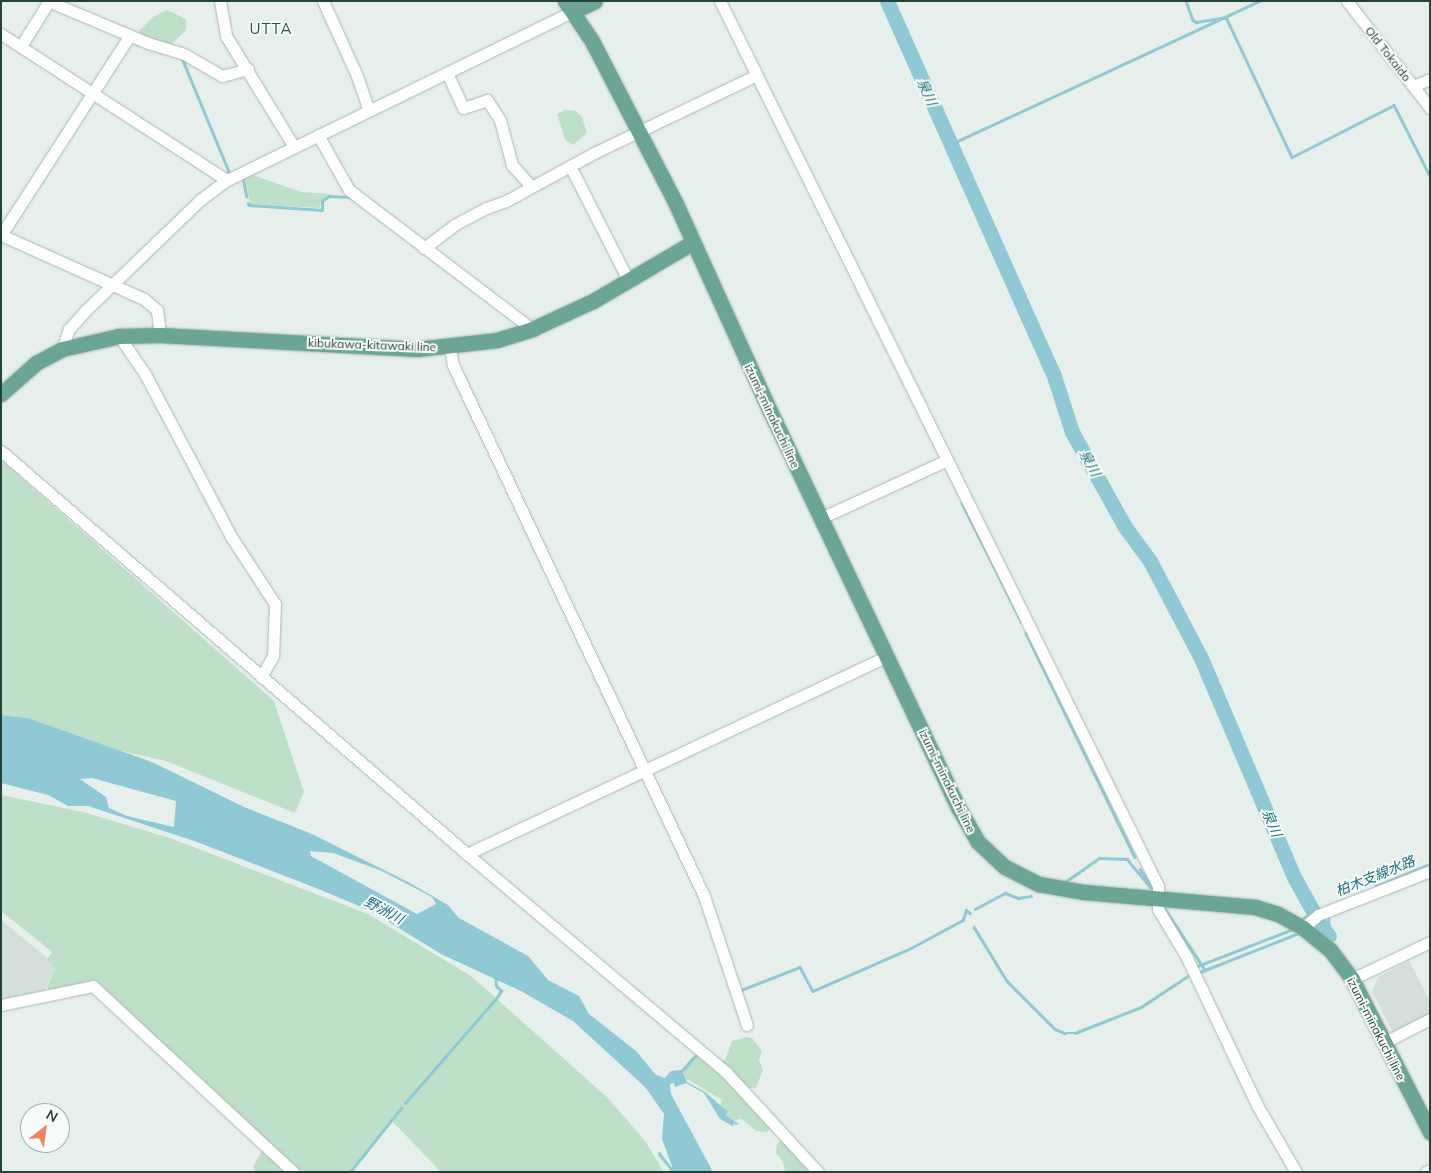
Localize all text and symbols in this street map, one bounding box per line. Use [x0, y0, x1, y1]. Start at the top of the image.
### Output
district label: UTTA [249, 20, 293, 38]
street label: Old Tokaido [1362, 24, 1414, 84]
water label: 泉川 [914, 76, 940, 108]
street label: kibukawa-kitawaki line [308, 336, 436, 354]
street label: izumi-minakuchi line [741, 362, 803, 470]
water label: 泉川 [1076, 447, 1104, 479]
street label: izumi-minakuchi line [916, 727, 978, 835]
water label: 泉川 [1259, 807, 1285, 839]
water label: 柏木支線水路 [1333, 852, 1417, 900]
water label: 野洲川 [362, 893, 406, 927]
street label: izumi-minakuchi line [1344, 975, 1408, 1083]
north arrow [20, 1103, 70, 1153]
text: N [43, 1105, 61, 1126]

